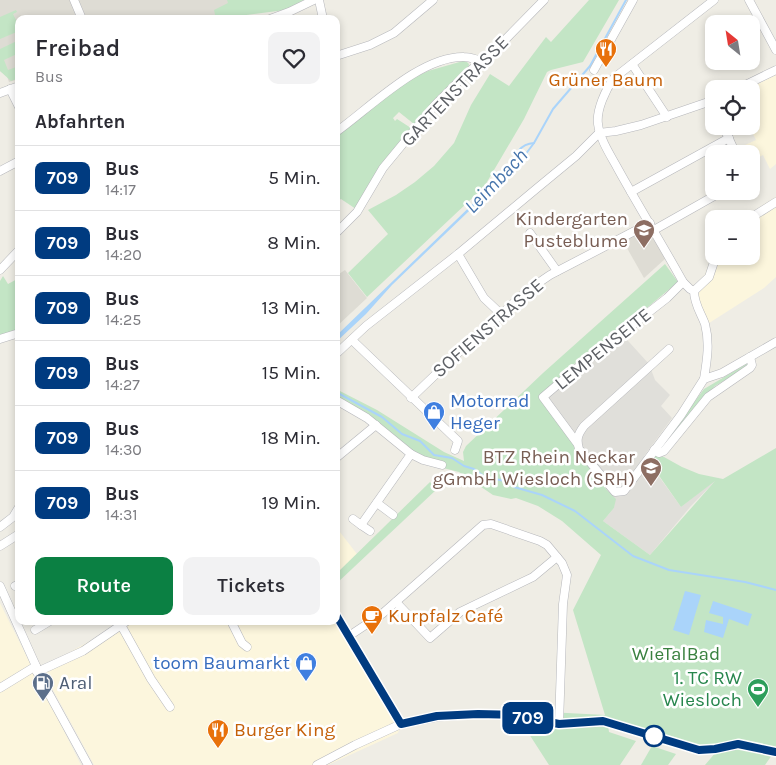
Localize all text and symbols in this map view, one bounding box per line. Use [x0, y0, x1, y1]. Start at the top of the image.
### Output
north arrow [705, 15, 760, 70]
map controls [705, 15, 760, 265]
street label: GARTENSTRASSE [397, 31, 513, 151]
button: heart [268, 32, 320, 84]
text: Freibad [35, 34, 120, 62]
restaurant icon: Grüner Baum [594, 37, 618, 68]
text: Bus [35, 67, 63, 86]
place label: Grüner Baum [549, 69, 663, 91]
button: locate [705, 80, 760, 135]
text: Abfahrten [35, 111, 125, 133]
water label: Leimbach [460, 144, 532, 218]
button: + [705, 145, 760, 200]
text: Bus [105, 158, 139, 180]
text: 709 [47, 167, 78, 189]
text: 5 Min. [268, 167, 320, 189]
text: 14:17 [105, 180, 136, 199]
place label: Kindergarten Pusteblume [515, 208, 628, 252]
button: − [705, 210, 760, 265]
school or university icon: Kindergarten Pusteblume [632, 218, 656, 249]
text: Bus [105, 223, 139, 245]
text: 709 [47, 232, 78, 254]
text: 8 Min. [267, 232, 320, 254]
text: 14:20 [105, 245, 142, 264]
street label: SOFIENSTRASSE [428, 274, 548, 382]
text: Bus [105, 288, 139, 310]
text: 709 [47, 297, 78, 319]
text: 13 Min. [261, 297, 320, 319]
street label: LEMPENSEITE [550, 303, 656, 395]
text: 14:25 [105, 310, 141, 329]
text: Bus [105, 353, 139, 375]
text: 709 [47, 362, 78, 384]
text: 15 Min. [262, 362, 320, 384]
text: 14:27 [105, 375, 140, 394]
place label: Motorrad Heger [450, 390, 529, 434]
shop icon: Motorrad Heger [422, 400, 446, 431]
text: Bus [105, 418, 139, 440]
text: 709 [47, 427, 78, 449]
text: 18 Min. [261, 427, 320, 449]
text: 14:30 [105, 440, 142, 459]
place label: BTZ Rhein Neckar gGmbH Wiesloch (SRH) [433, 446, 635, 490]
school or university icon: BTZ Rhein Neckar gGmbH Wiesloch (SRH) [639, 456, 663, 487]
text: Bus [105, 483, 139, 505]
text: 709 [47, 492, 78, 514]
text: 19 Min. [262, 492, 320, 514]
text: 14:31 [105, 505, 138, 524]
button: Route [35, 557, 173, 615]
button: Tickets [183, 557, 320, 615]
cafe icon: Kurpfalz Café [360, 604, 384, 635]
place label: Kurpfalz Café [388, 605, 503, 627]
park label: WieTalBad [632, 643, 720, 665]
shop icon: toom Baumarkt [294, 651, 318, 682]
place label: toom Baumarkt [153, 652, 290, 674]
place label: 1. TC RW Wiesloch [663, 667, 742, 711]
fuel station icon: Aral [31, 671, 55, 702]
place label: Aral [59, 672, 93, 694]
sports icon: 1. TC RW Wiesloch [746, 677, 770, 708]
line badge: 709 [499, 702, 557, 734]
text: 709 [512, 707, 544, 729]
restaurant icon: Burger King [206, 718, 230, 749]
place label: Burger King [234, 719, 335, 741]
unlabelled marker [643, 725, 665, 747]

